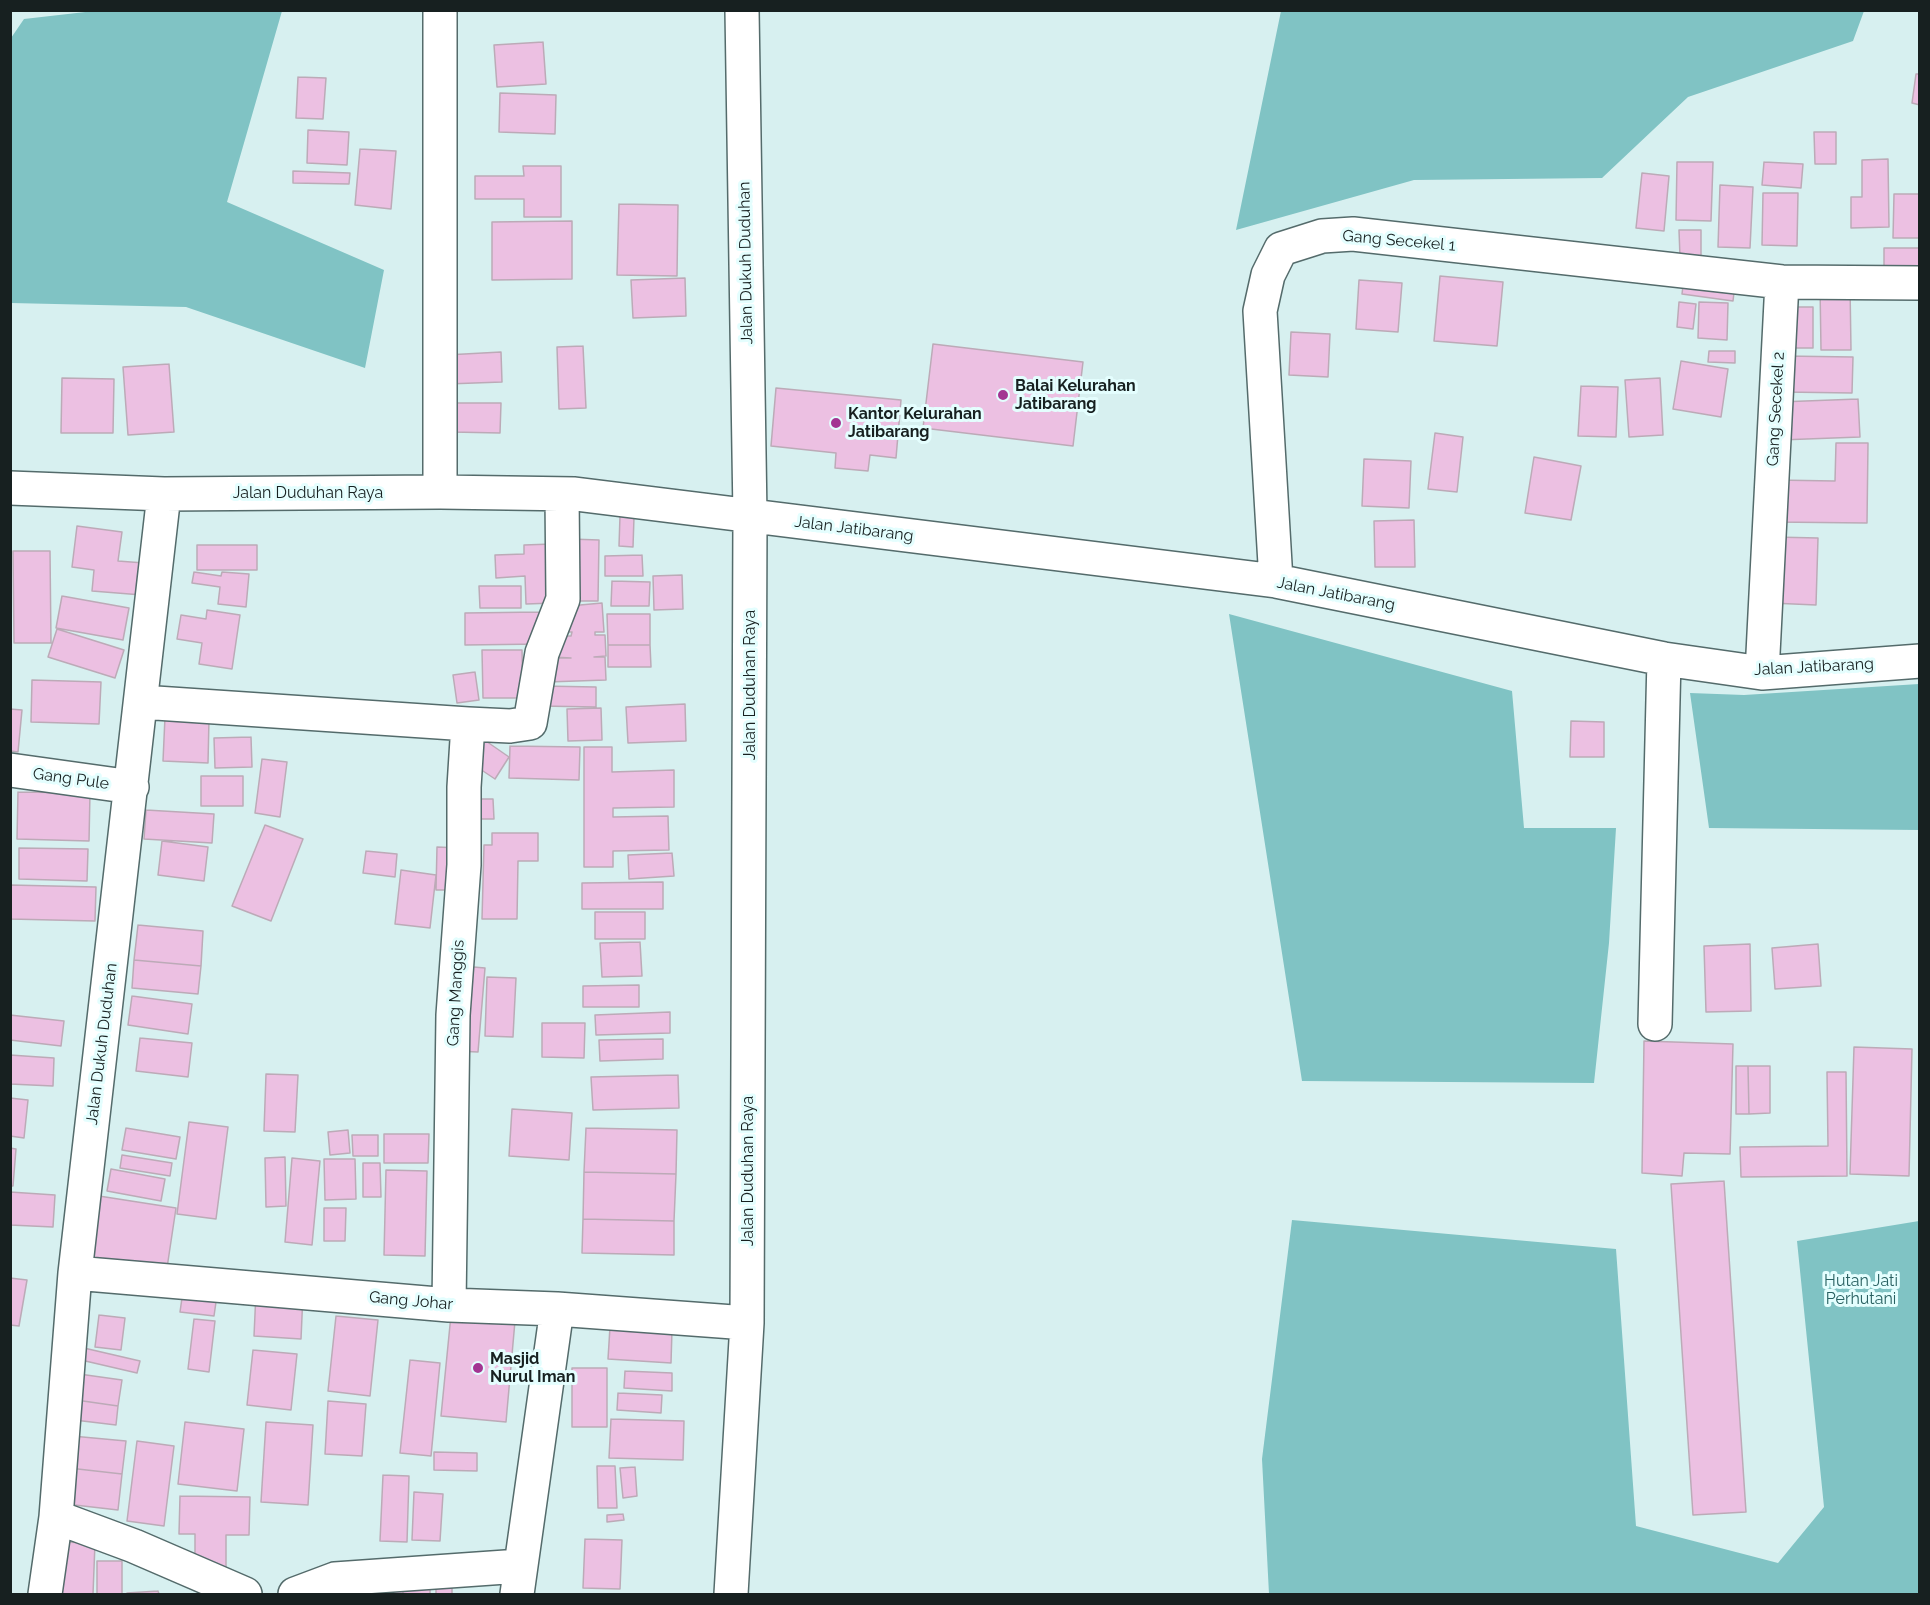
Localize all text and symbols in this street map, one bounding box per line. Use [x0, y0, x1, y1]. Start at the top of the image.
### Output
street label: Jalan Dukuh Duduhan [735, 181, 757, 345]
street label: Gang Secekel 1 [1342, 226, 1456, 256]
street label: Gang Secekel 2 [1763, 351, 1789, 467]
place label: Balai Kelurahan Jatibarang [1015, 376, 1136, 414]
marker: Balai Kelurahan Jatibarang [996, 388, 1010, 402]
place label: Kantor Kelurahan Jatibarang [848, 404, 982, 442]
marker: Kantor Kelurahan Jatibarang [829, 416, 843, 430]
street label: Jalan Duduhan Raya [233, 483, 383, 503]
street label: Jalan Jatibarang [793, 512, 915, 546]
street label: Jalan Jatibarang [1275, 573, 1397, 615]
street label: Jalan Duduhan Raya [740, 610, 760, 760]
street label: Jalan Jatibarang [1754, 654, 1874, 680]
street label: Gang Pule [32, 764, 110, 794]
street label: Gang Manggis [444, 939, 468, 1047]
street label: Jalan Dukuh Duduhan [83, 962, 121, 1126]
street label: Jalan Duduhan Raya [738, 1096, 758, 1246]
park label: Hutan Jati Perhutani [1824, 1271, 1898, 1309]
street label: Gang Johar [368, 1288, 454, 1314]
place label: Masjid Nurul Iman [490, 1349, 575, 1387]
marker: Masjid Nurul Iman [471, 1361, 485, 1375]

